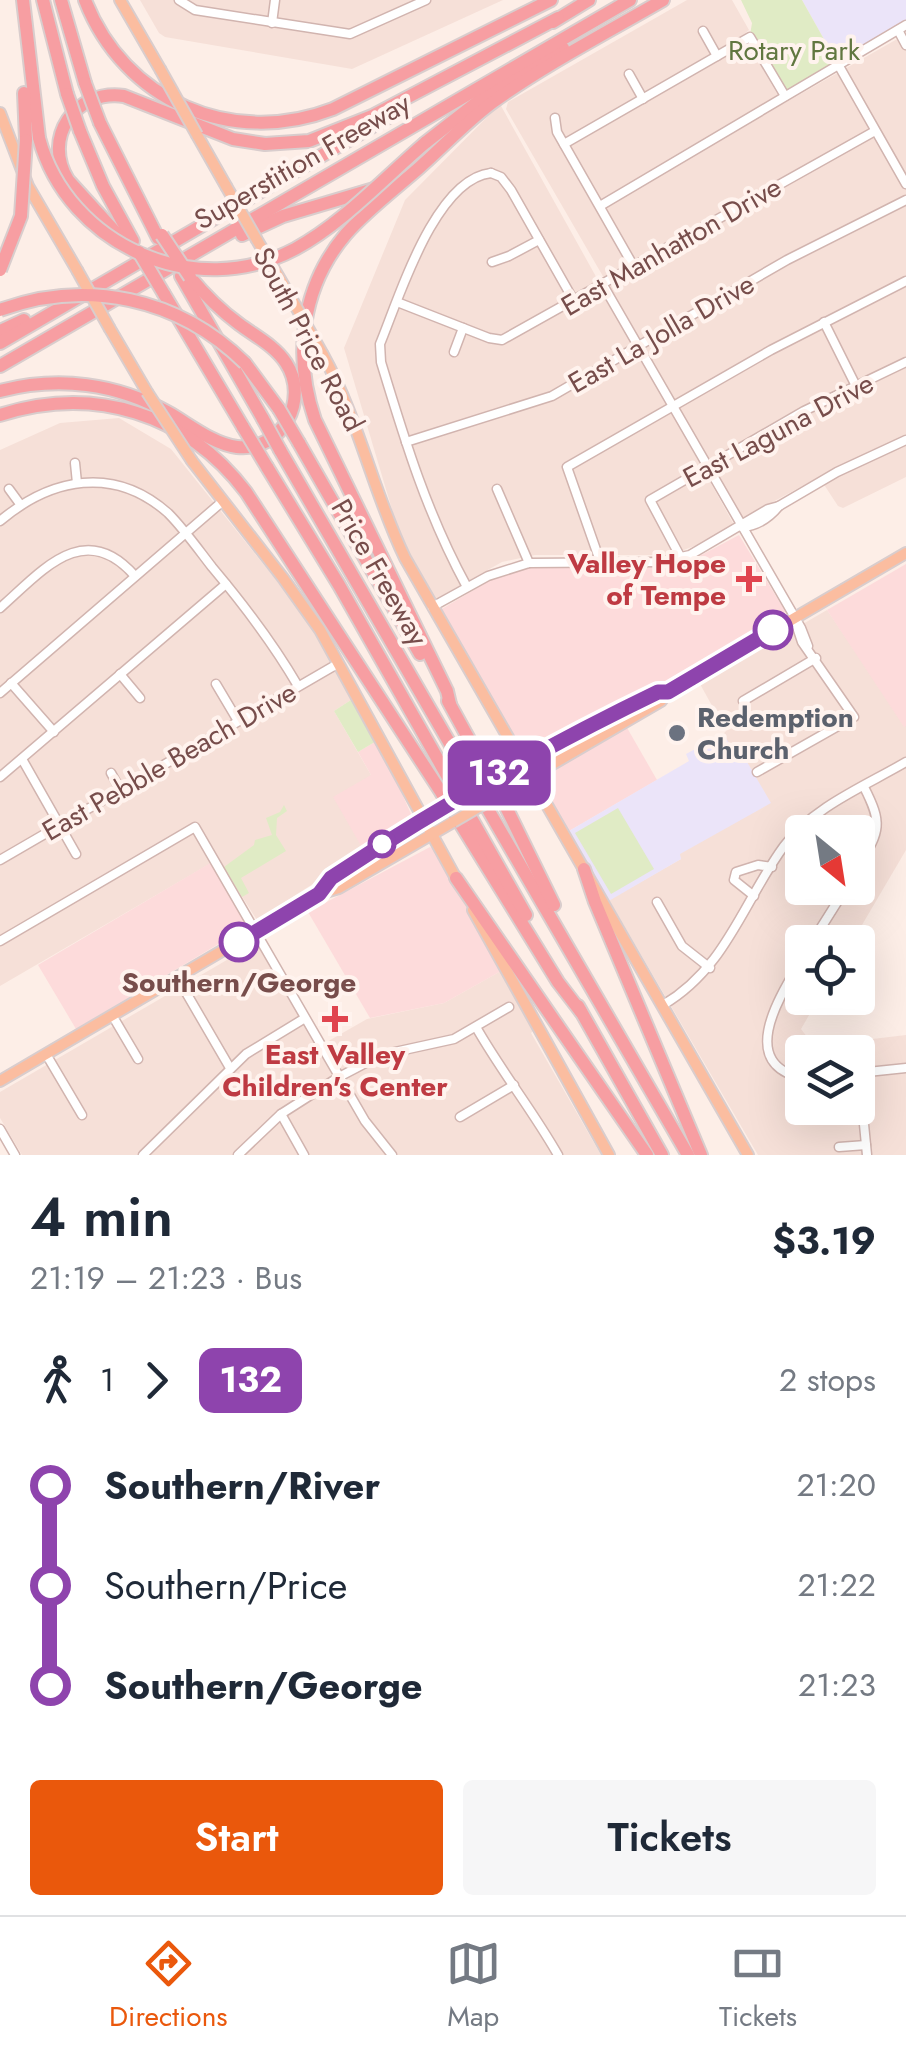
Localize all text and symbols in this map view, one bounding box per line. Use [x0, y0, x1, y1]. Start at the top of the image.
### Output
park label: Rotary Park [728, 30, 861, 71]
street label: Superstition Freeway [187, 82, 418, 240]
street label: East Manhatton Drive [553, 167, 789, 326]
street label: South Price Road [243, 240, 374, 439]
street label: East La Jolla Drive [561, 263, 762, 403]
street label: East Laguna Drive [676, 363, 881, 498]
street label: Price Freeway [321, 491, 439, 654]
place label: Valley Hope of Tempe [567, 543, 726, 616]
marker: Valley Hope of Tempe [736, 566, 762, 592]
unlabelled marker [754, 611, 792, 649]
street label: East Pebble Beach Drive [34, 672, 304, 851]
place label: Redemption Church [697, 697, 854, 770]
marker: Redemption Church [666, 722, 688, 744]
line badge: 132 [442, 740, 556, 806]
text: 132 [468, 748, 530, 798]
north arrow [785, 815, 875, 905]
map controls [785, 815, 875, 1125]
unlabelled marker [369, 831, 395, 857]
marker: Southern/George [220, 923, 258, 961]
button: locate [785, 925, 875, 1015]
place label: Southern/George [122, 962, 356, 1003]
marker: East Valley Children's Center [322, 1006, 348, 1032]
place label: East Valley Children's Center [222, 1034, 448, 1107]
button: layers [785, 1035, 875, 1125]
text: 4 min [30, 1177, 173, 1257]
text: $3.19 [772, 1213, 876, 1268]
text: 21:19 – 21:23 · Bus [30, 1255, 302, 1301]
icon: walk [30, 1353, 85, 1408]
icon: forward [129, 1353, 184, 1408]
text: 132 [219, 1355, 282, 1405]
text: 1 [100, 1357, 114, 1403]
text: 2 stops [779, 1357, 876, 1403]
text: Southern/River [104, 1458, 380, 1513]
text: 21:20 [796, 1462, 876, 1508]
text: Southern/Price [104, 1558, 347, 1613]
text: 21:22 [797, 1562, 876, 1608]
text: Southern/George [104, 1658, 423, 1713]
text: 21:23 [798, 1662, 876, 1708]
button: Start [30, 1780, 443, 1895]
button: Tickets [463, 1780, 876, 1895]
tab: Directions [109, 1936, 228, 2037]
tab: Map [446, 1936, 501, 2037]
tab: Tickets [719, 1936, 797, 2037]

